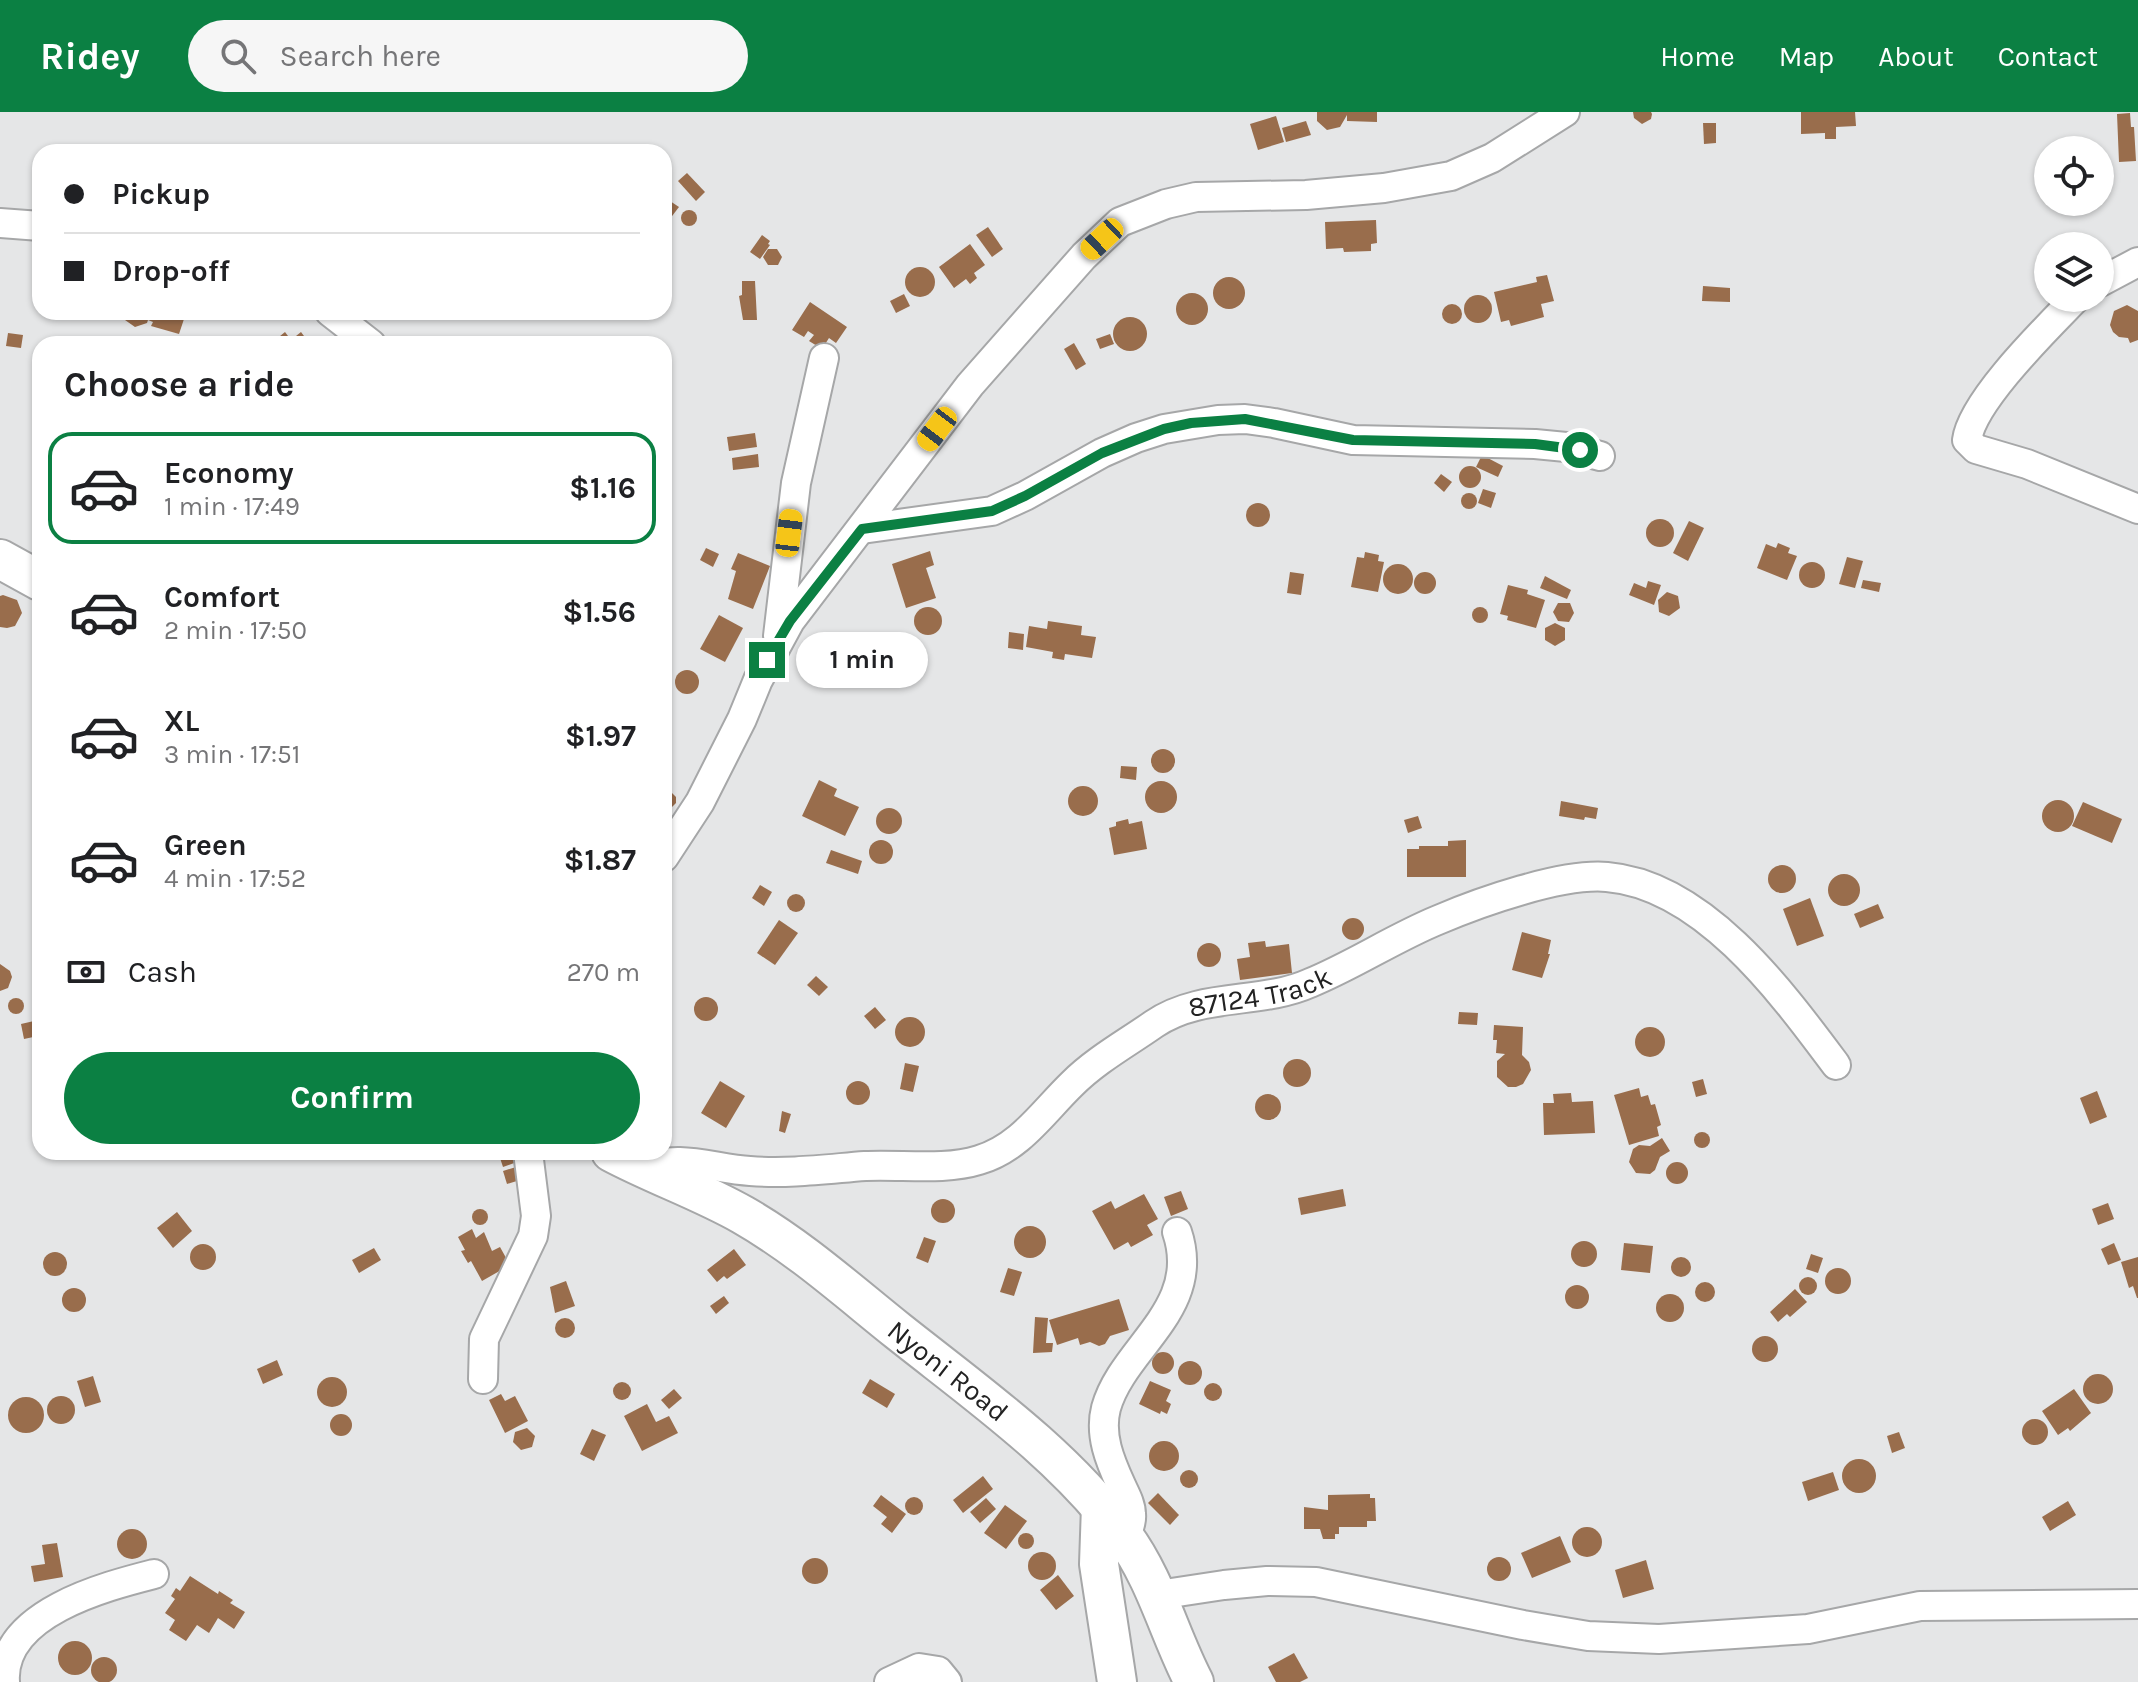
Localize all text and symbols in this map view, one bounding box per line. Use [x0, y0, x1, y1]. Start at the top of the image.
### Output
search box [188, 20, 748, 92]
text: Ridey [40, 34, 140, 79]
icon: search [216, 34, 260, 78]
text: Search here [280, 38, 441, 74]
text: Home [1660, 40, 1735, 73]
text: Map [1779, 40, 1834, 73]
text: About [1878, 40, 1954, 73]
text: Contact [1998, 40, 2098, 73]
map controls [2034, 136, 2114, 312]
button: locate [2034, 136, 2114, 216]
text: Pickup [112, 176, 210, 212]
car [1076, 214, 1128, 264]
button: layers [2034, 232, 2114, 312]
text: Drop-off [112, 253, 230, 289]
text: Choose a ride [64, 363, 294, 405]
car [913, 403, 961, 455]
route start [1562, 432, 1598, 468]
icon: car [68, 452, 140, 524]
text: Economy [164, 455, 294, 491]
text: $1.16 [569, 470, 636, 506]
text: 1 min · 17:49 [164, 491, 300, 522]
car [774, 508, 804, 558]
icon: car [68, 576, 140, 648]
text: Comfort [164, 579, 280, 615]
text: $1.56 [563, 594, 636, 630]
text: 2 min · 17:50 [164, 615, 307, 646]
callout: 1 min [795, 632, 927, 688]
route end [749, 642, 785, 678]
text: 1 min [829, 644, 895, 675]
icon: car [68, 700, 140, 772]
text: XL [164, 703, 199, 739]
text: $1.97 [565, 718, 636, 754]
text: 3 min · 17:51 [164, 739, 300, 770]
icon: car [68, 824, 140, 896]
text: Green [164, 827, 247, 863]
text: $1.87 [564, 842, 636, 878]
text: 4 min · 17:52 [164, 863, 306, 894]
icon: cash [64, 950, 108, 994]
text: Cash [128, 954, 197, 990]
text: 270 m [567, 957, 640, 988]
street label: 87124 Track [1185, 960, 1337, 1024]
button: Confirm [64, 1052, 640, 1144]
street label: Nyoni Road [881, 1313, 1015, 1428]

